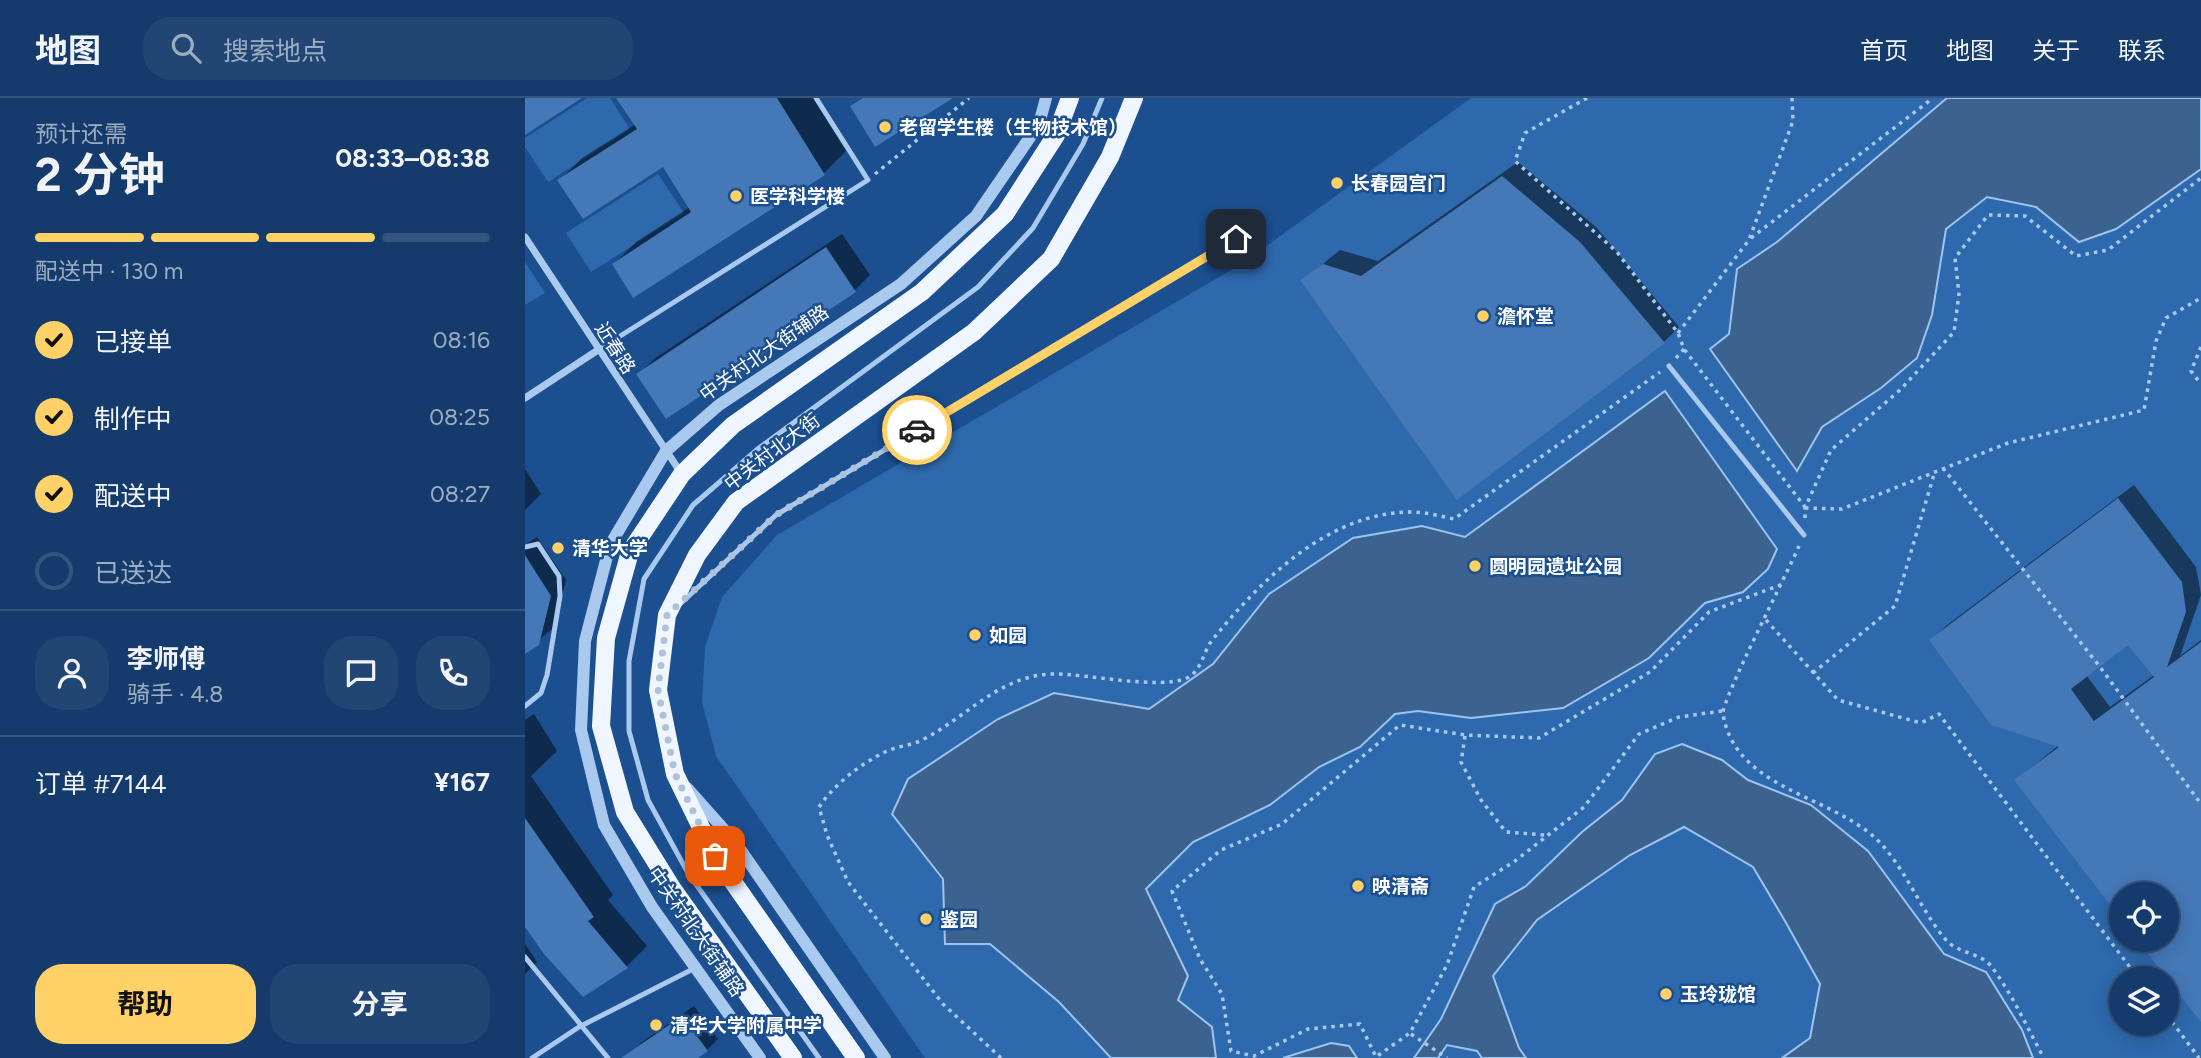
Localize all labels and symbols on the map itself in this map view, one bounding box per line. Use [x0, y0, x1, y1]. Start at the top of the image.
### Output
place label: 老留学生楼（生物技术馆） [899, 116, 1127, 139]
marker: 老留学生楼（生物技术馆） [877, 119, 893, 135]
place label: 长春园宫门 [1351, 172, 1446, 195]
marker: 长春园宫门 [1329, 175, 1345, 191]
place label: 医学科学楼 [750, 185, 845, 208]
marker: 医学科学楼 [728, 188, 744, 204]
pin [1206, 209, 1266, 269]
street label: 中关村北大街辅路 [695, 300, 833, 406]
place label: 澹怀堂 [1497, 305, 1554, 328]
marker: 澹怀堂 [1475, 308, 1491, 324]
street label: 近春路 [590, 318, 640, 378]
courier [882, 395, 952, 465]
street label: 中关村北大街 [720, 409, 824, 495]
place label: 清华大学 [572, 537, 648, 560]
marker: 清华大学 [550, 540, 566, 556]
place label: 圆明园遗址公园 [1489, 555, 1622, 578]
marker: 圆明园遗址公园 [1467, 558, 1483, 574]
place label: 如园 [989, 624, 1027, 647]
marker: 如园 [967, 627, 983, 643]
pin [685, 826, 745, 886]
street label: 中关村北大街辅路 [643, 863, 749, 1001]
place label: 映清斋 [1372, 875, 1429, 898]
marker: 映清斋 [1350, 878, 1366, 894]
place label: 鉴园 [940, 908, 978, 931]
marker: 鉴园 [918, 911, 934, 927]
place label: 玉玲珑馆 [1680, 983, 1756, 1006]
marker: 玉玲珑馆 [1658, 986, 1674, 1002]
place label: 清华大学附属中学 [670, 1014, 822, 1037]
marker: 清华大学附属中学 [648, 1017, 664, 1033]

